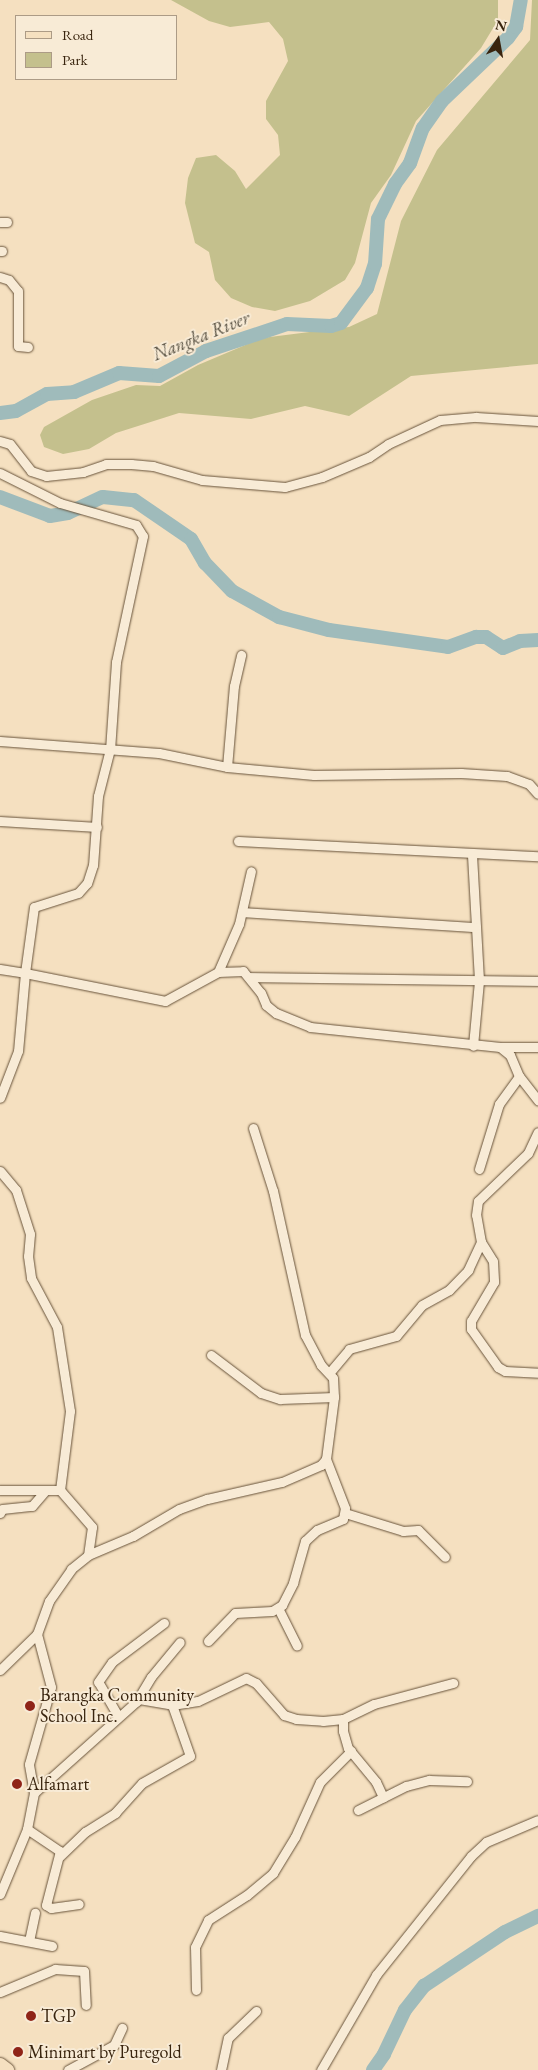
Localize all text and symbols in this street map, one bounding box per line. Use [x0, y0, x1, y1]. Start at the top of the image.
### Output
legend [15, 15, 178, 80]
north arrow [473, 15, 523, 65]
text: N [494, 15, 509, 35]
text: Road [62, 25, 93, 44]
text: Park [62, 50, 88, 69]
water label: Nangka River [149, 306, 253, 366]
place label: Barangka Community School Inc. [40, 1685, 194, 1728]
marker: Barangka Community School Inc. [24, 1700, 36, 1712]
place label: Alfamart [27, 1773, 89, 1795]
marker: Alfamart [11, 1778, 23, 1790]
place label: TGP [41, 2005, 76, 2027]
marker: TGP [25, 2010, 37, 2022]
place label: Minimart by Puregold [28, 2041, 182, 2063]
marker: Minimart by Puregold [12, 2046, 24, 2058]

